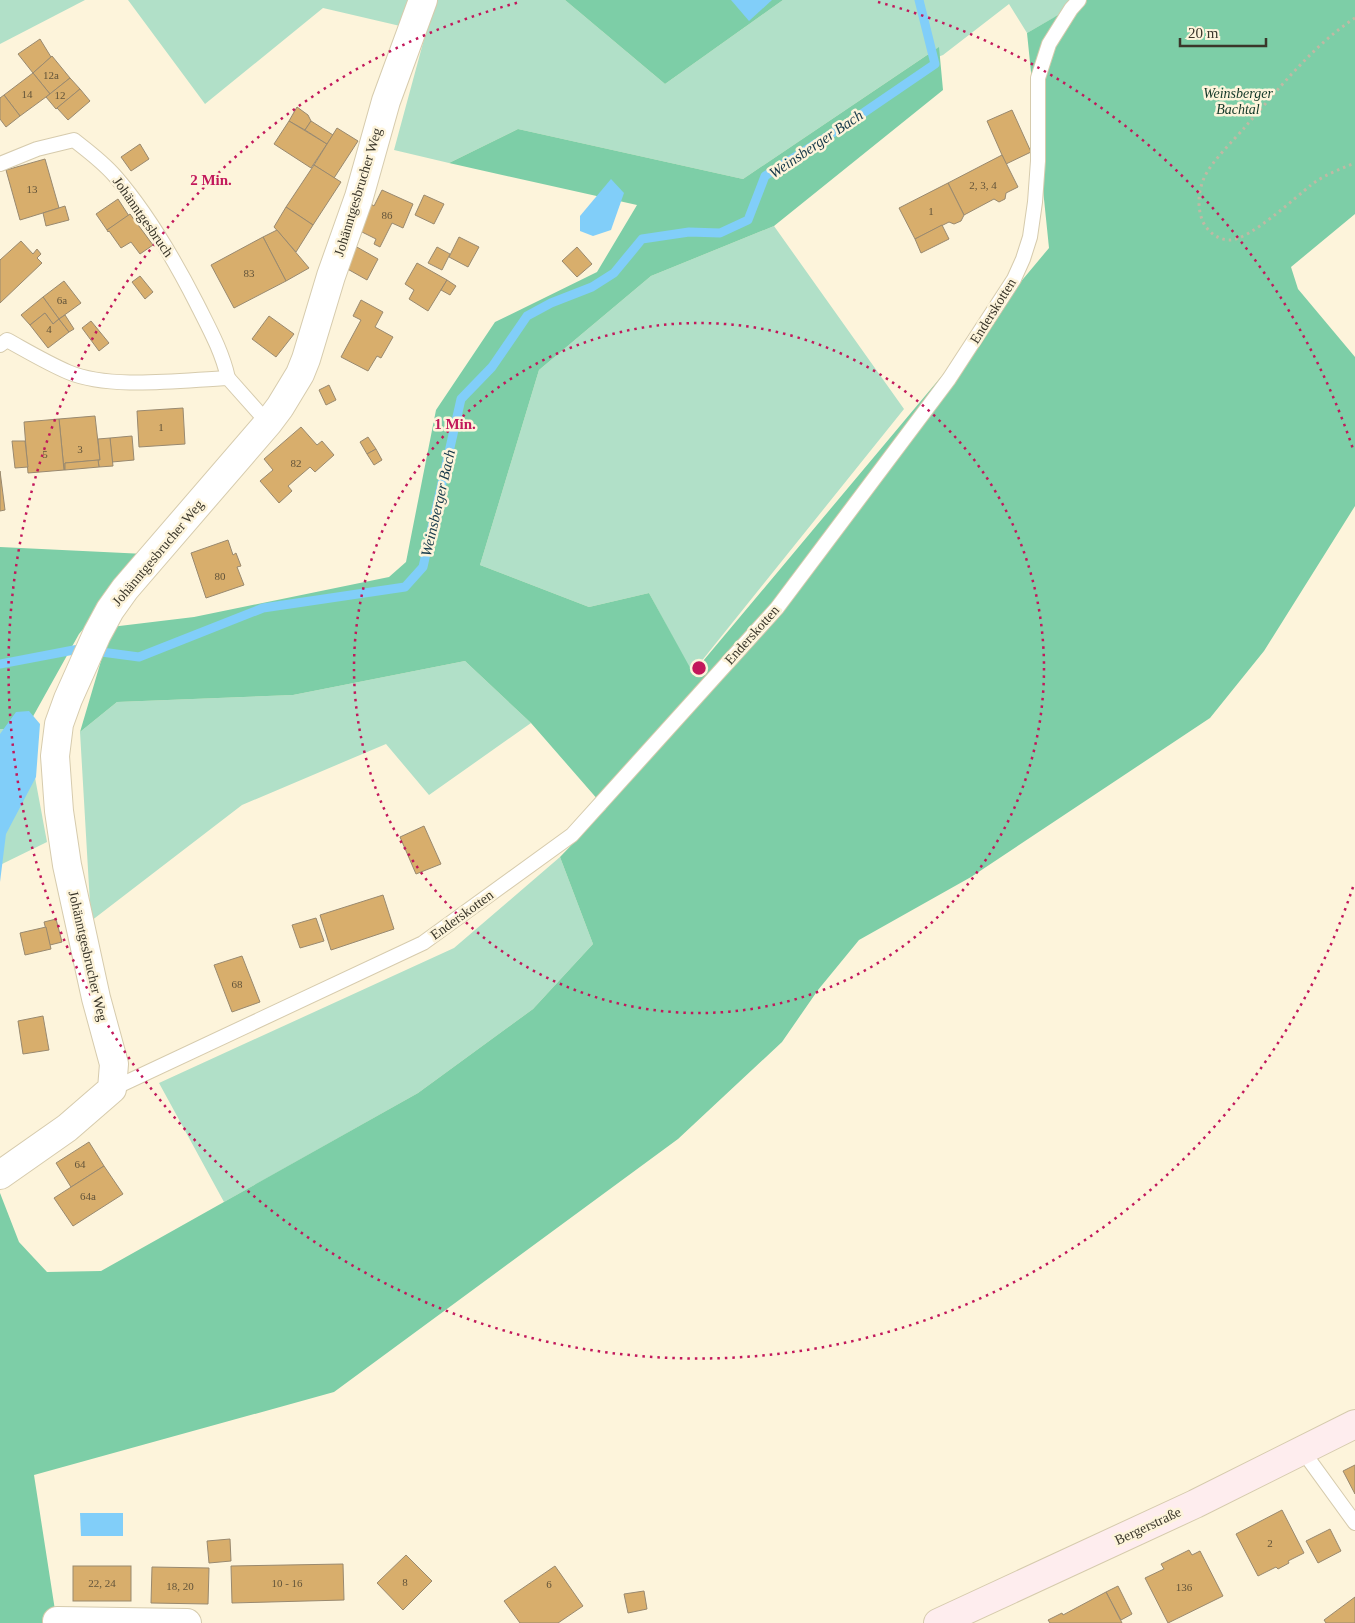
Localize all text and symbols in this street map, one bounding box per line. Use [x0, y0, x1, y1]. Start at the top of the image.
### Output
scale bar [1180, 15, 1266, 47]
text: 20 m [1188, 25, 1219, 41]
house number: 12a [43, 69, 59, 81]
park label: Weinsberger Bachtal [1203, 86, 1273, 117]
house number: 14 [22, 88, 33, 100]
house number: 12 [55, 89, 66, 101]
water label: Weinsberger Bach [766, 107, 866, 181]
street label: Johänntgesbrucher Weg [331, 126, 385, 258]
text: 2 Min. [190, 172, 232, 188]
street label: Johänntgesbruch [110, 174, 176, 260]
house number: 2, 3, 4 [969, 179, 997, 191]
house number: 13 [27, 183, 38, 195]
house number: 1 [928, 205, 934, 217]
house number: 86 [382, 209, 393, 221]
house number: 83 [244, 267, 255, 279]
street label: Enderskotten [967, 276, 1019, 346]
house number: 6a [57, 294, 67, 306]
house number: 4 [46, 323, 52, 335]
text: 1 Min. [434, 416, 476, 432]
house number: 1 [158, 421, 164, 433]
house number: 3 [77, 443, 83, 455]
house number: 5 [42, 448, 48, 460]
water label: Weinsberger Bach [418, 448, 458, 558]
house number: 82 [291, 457, 302, 469]
street label: Johänntgesbrucher Weg [109, 497, 207, 609]
house number: 80 [215, 570, 226, 582]
street label: Enderskotten [722, 603, 782, 667]
centre of rings [690, 659, 708, 677]
street label: Enderskotten [428, 887, 496, 943]
street label: Johänntgesbrucher Weg [66, 889, 110, 1023]
house number: 68 [232, 978, 243, 990]
house number: 64 [75, 1158, 86, 1170]
house number: 64a [80, 1190, 96, 1202]
street label: Bergerstraße [1113, 1504, 1183, 1548]
house number: 2 [1267, 1537, 1273, 1549]
house number: 8 [402, 1576, 408, 1588]
house number: 22, 24 [88, 1577, 116, 1589]
house number: 10 - 16 [271, 1577, 303, 1589]
house number: 6 [546, 1578, 552, 1590]
house number: 18, 20 [166, 1580, 194, 1592]
house number: 136 [1176, 1581, 1193, 1593]

